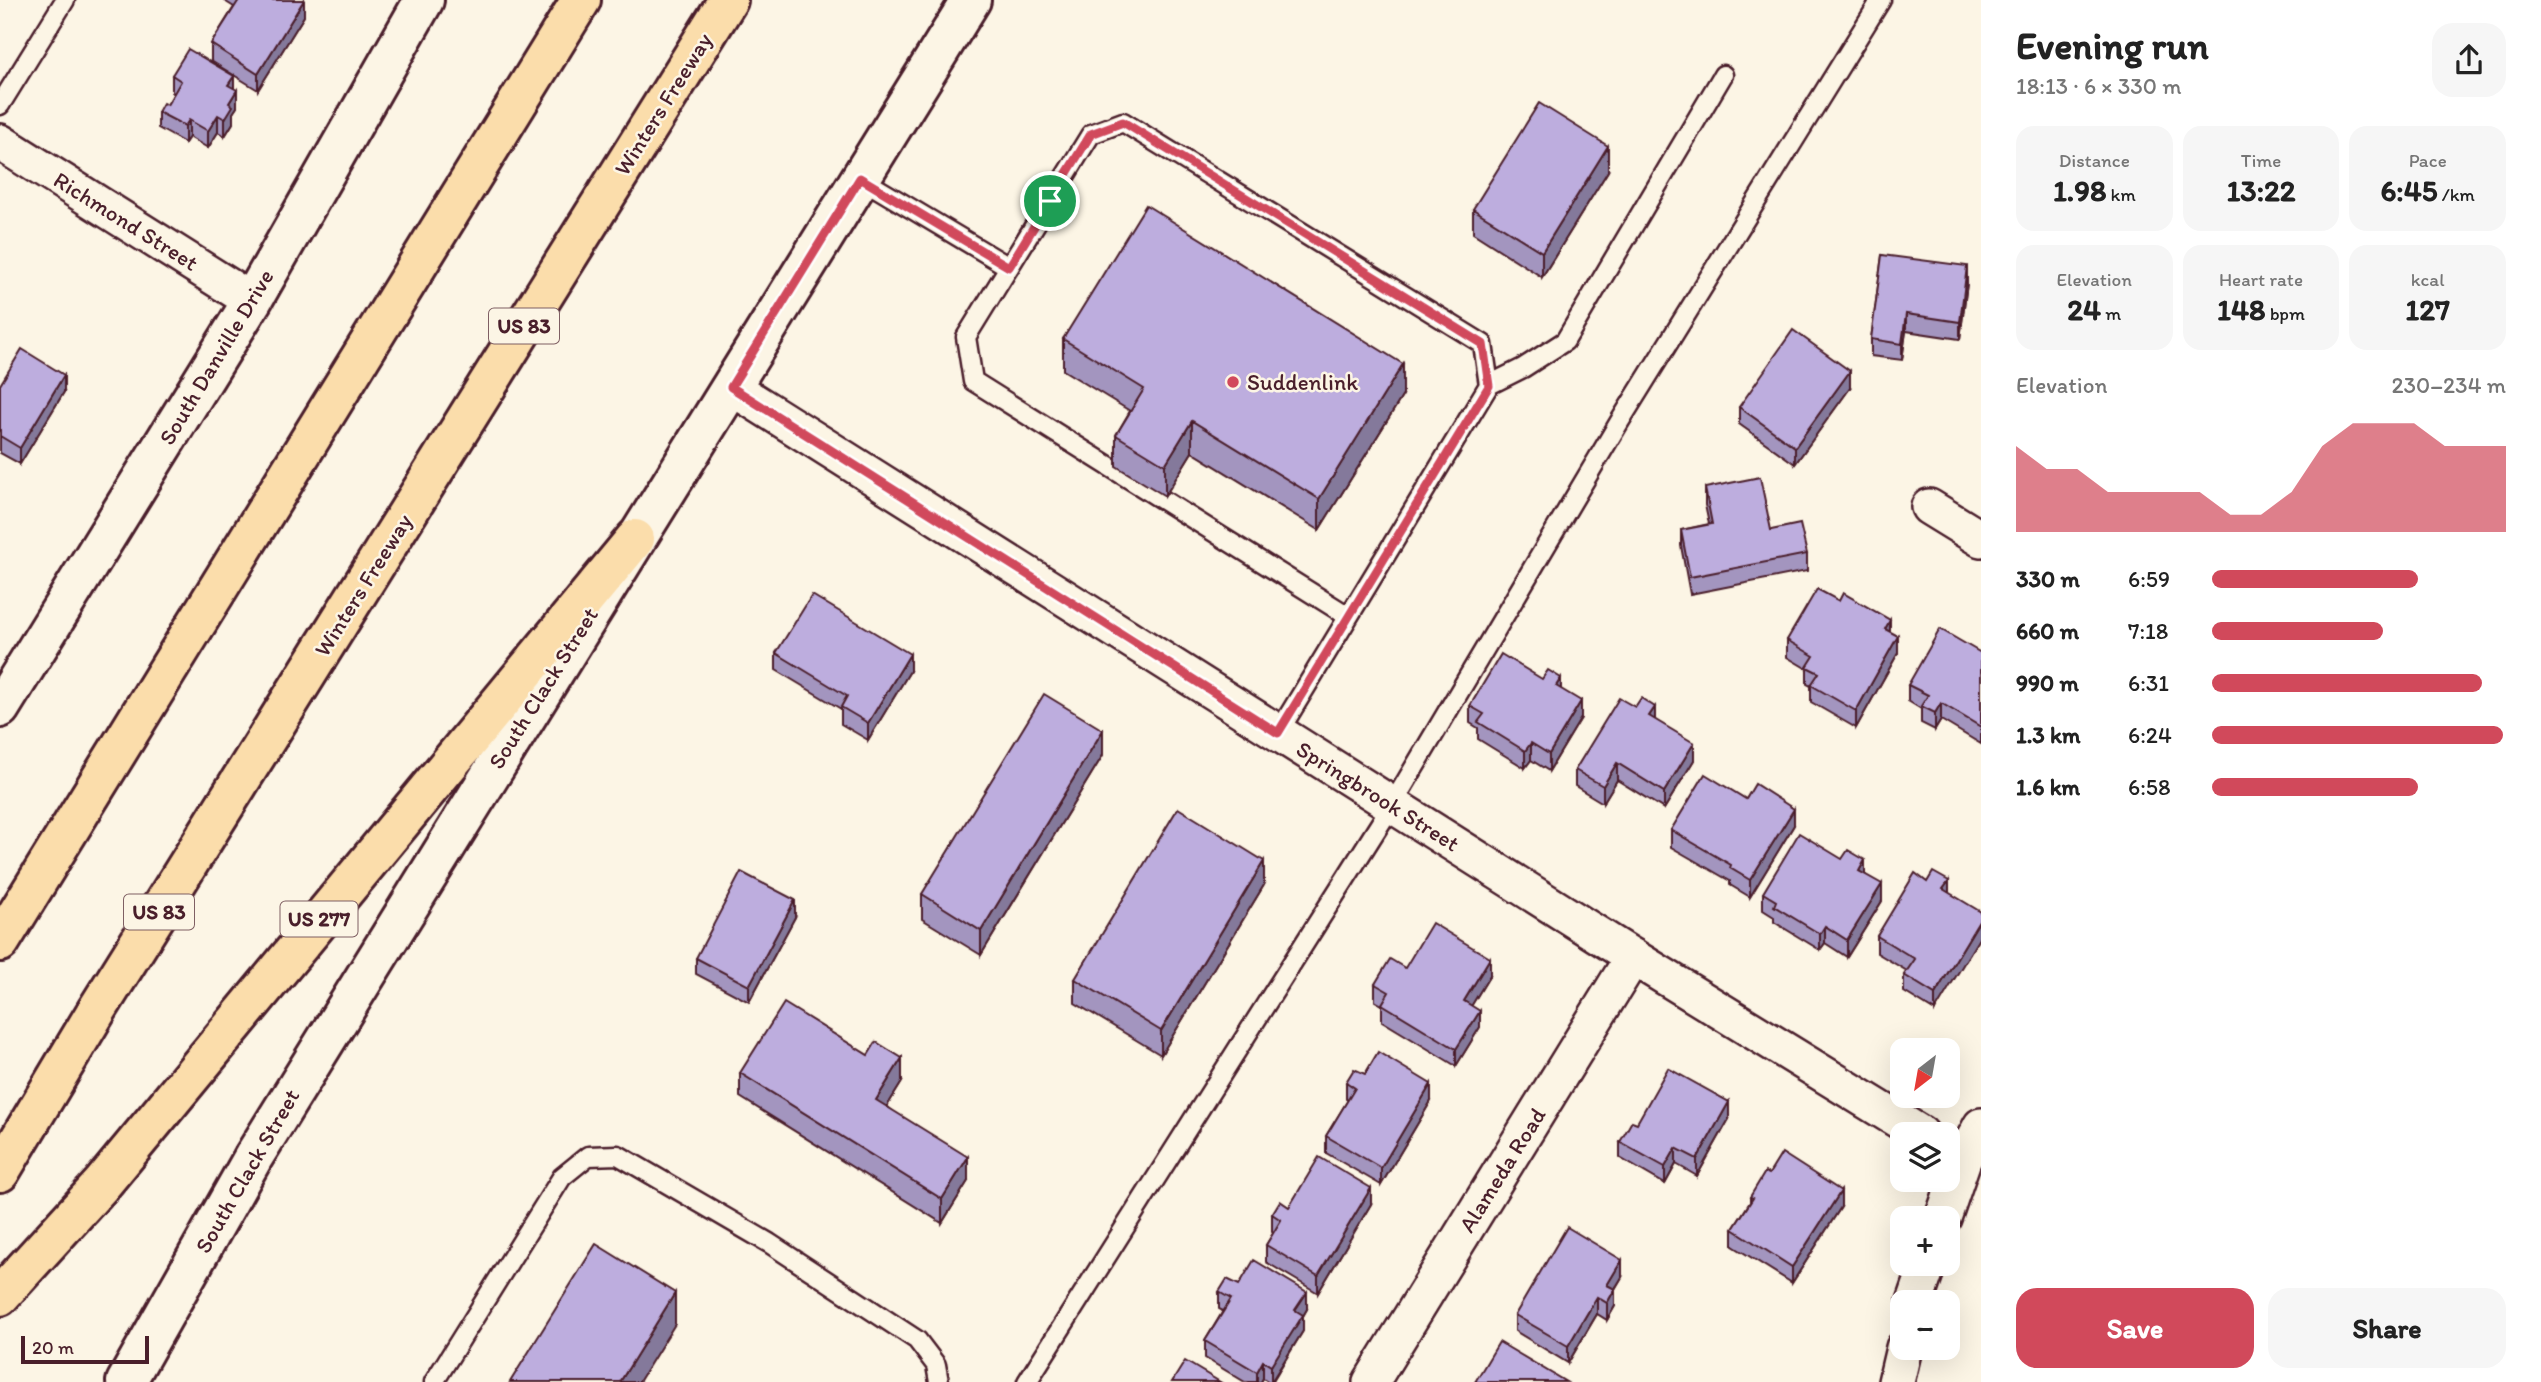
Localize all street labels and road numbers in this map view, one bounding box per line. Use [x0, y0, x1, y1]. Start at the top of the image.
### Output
street label: Winters Freeway [608, 27, 718, 181]
street label: Richmond Street [49, 165, 204, 277]
street label: South Danville Drive [153, 264, 279, 450]
road number: US 83 [489, 308, 559, 344]
street label: Winters Freeway [308, 508, 418, 662]
street label: South Clack Street [482, 602, 604, 774]
street label: Springbrook Street [1291, 735, 1465, 857]
road number: US 83 [124, 894, 194, 930]
road number: US 277 [280, 902, 358, 936]
street label: South Clack Street [189, 1084, 306, 1258]
street label: Alameda Road [1453, 1102, 1552, 1238]

